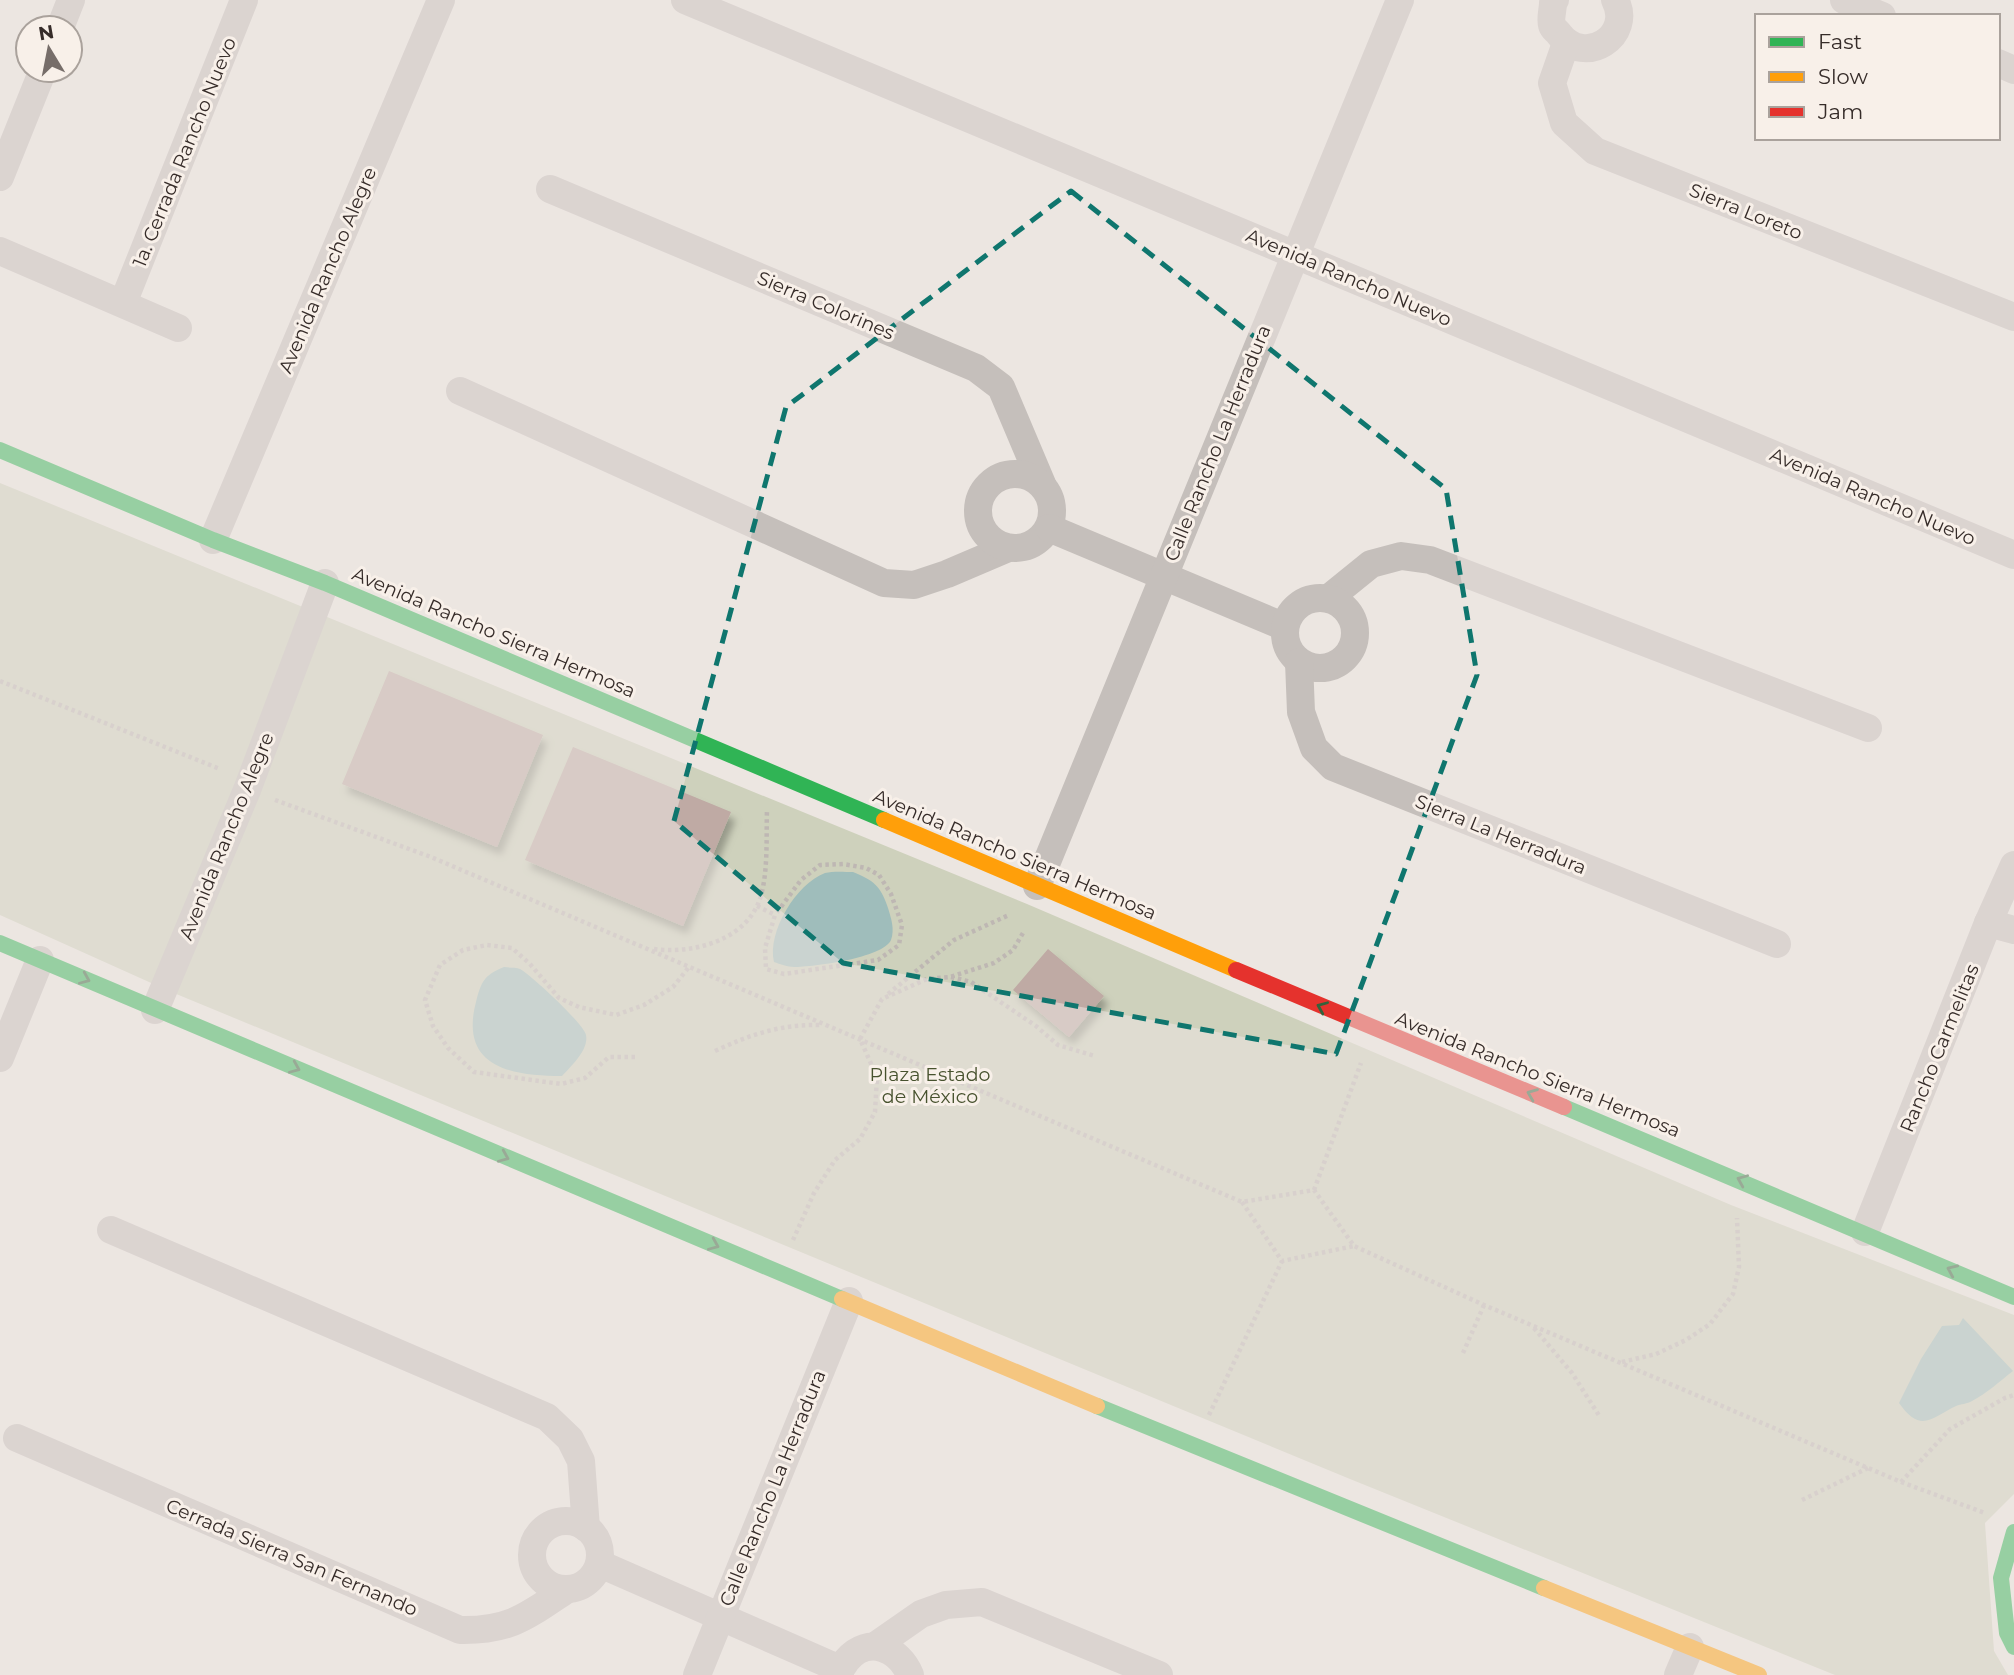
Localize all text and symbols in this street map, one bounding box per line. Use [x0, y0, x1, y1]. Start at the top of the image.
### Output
north arrow [14, 14, 84, 84]
legend [1755, 14, 2000, 140]
text: N [37, 20, 56, 45]
text: Fast [1818, 29, 1862, 54]
street label: 1a. Cerrada Rancho Nuevo [128, 34, 241, 270]
text: Slow [1818, 64, 1868, 89]
text: Jam [1817, 99, 1863, 124]
street label: Avenida Rancho Alegre [274, 164, 381, 377]
street label: Sierra Loreto [1686, 178, 1806, 245]
street label: Avenida Rancho Nuevo [1243, 224, 1455, 331]
street label: Sierra Colorines [754, 266, 898, 345]
street label: Calle Rancho La Herradura [1159, 322, 1275, 565]
street label: Avenida Rancho Nuevo [1767, 443, 1979, 550]
street label: Avenida Rancho Sierra Hermosa [349, 562, 639, 703]
street label: Avenida Rancho Alegre [174, 729, 279, 943]
street label: Avenida Rancho Sierra Hermosa [870, 784, 1160, 925]
street label: Sierra La Herradura [1412, 790, 1590, 879]
street label: Rancho Carmelitas [1895, 961, 1984, 1136]
one-way arrow [78, 971, 90, 985]
one-way arrow [1316, 1001, 1329, 1015]
street label: Avenida Rancho Sierra Hermosa [1392, 1007, 1684, 1142]
one-way arrow [288, 1060, 300, 1074]
park label: Plaza Estado de México [869, 1063, 991, 1108]
one-way arrow [1527, 1089, 1539, 1103]
one-way arrow [497, 1149, 510, 1163]
one-way arrow [1737, 1175, 1749, 1189]
one-way arrow [707, 1237, 719, 1251]
one-way arrow [1946, 1264, 1959, 1278]
street label: Calle Rancho La Herradura [714, 1367, 830, 1610]
street label: Cerrada Sierra San Fernando [163, 1494, 421, 1621]

